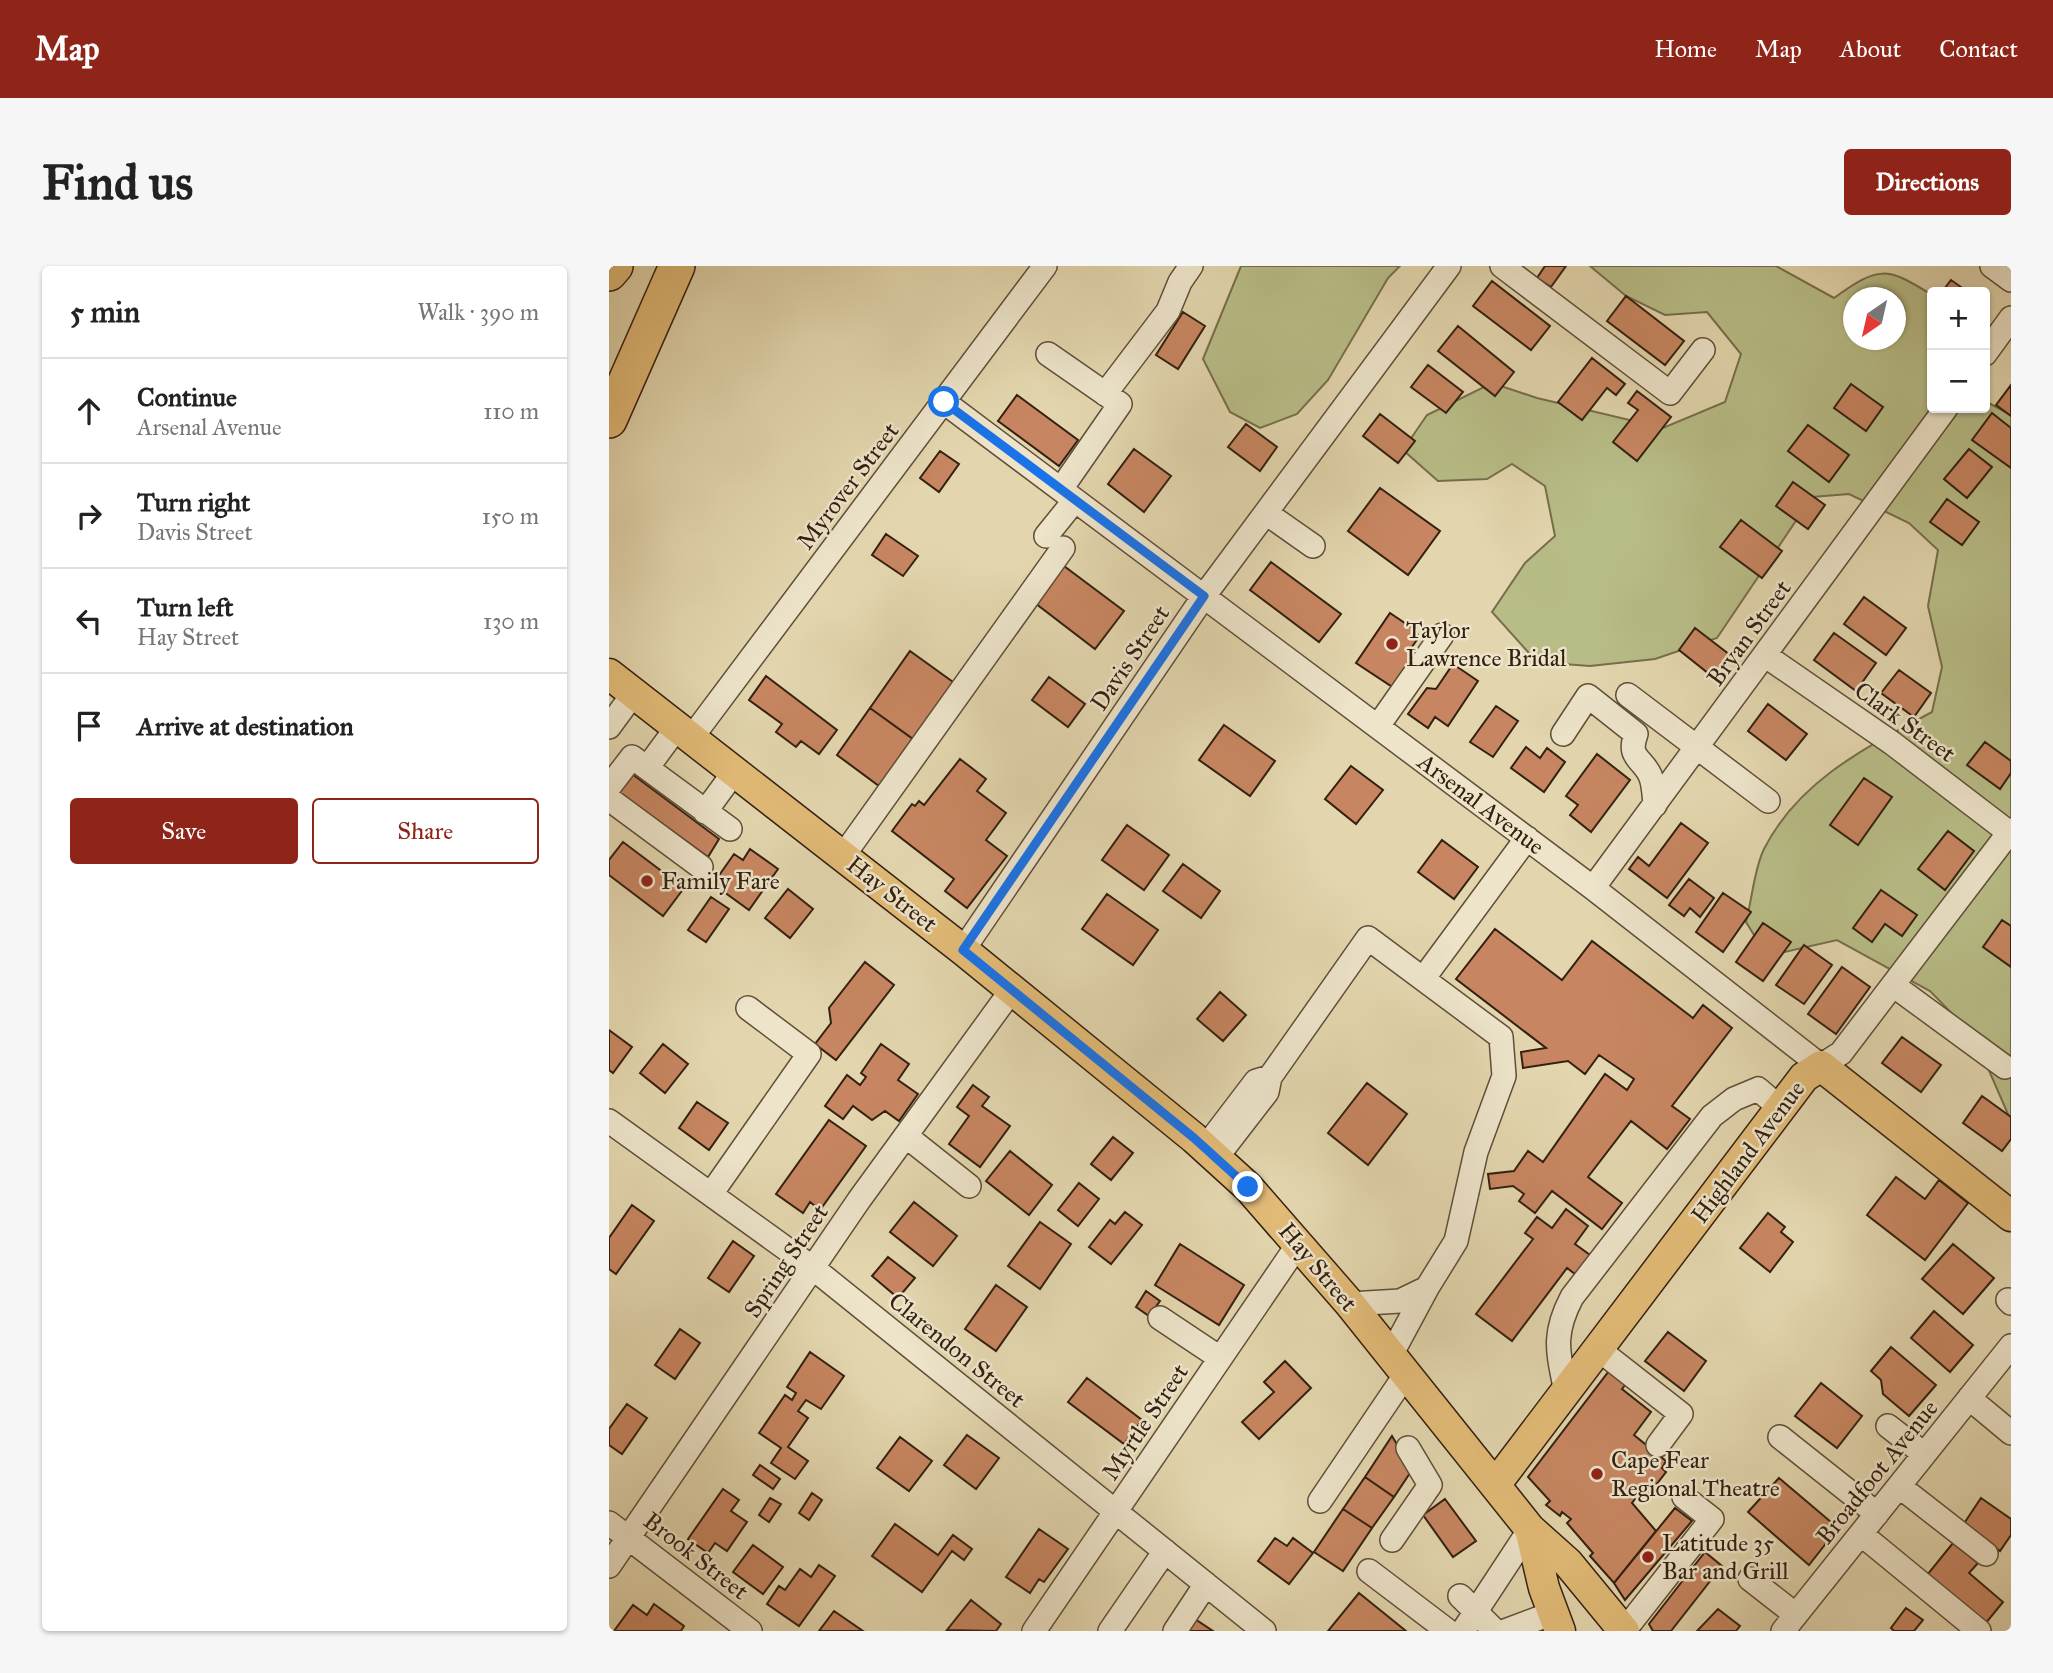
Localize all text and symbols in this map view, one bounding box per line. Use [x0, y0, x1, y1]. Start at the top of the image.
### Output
text: Map [35, 29, 99, 69]
text: Home [1654, 34, 1717, 64]
text: Map [1755, 34, 1802, 64]
text: About [1840, 34, 1901, 64]
text: Contact [1939, 34, 2018, 64]
button: Directions [1844, 149, 2011, 215]
text: Find us [42, 153, 193, 212]
north arrow [1843, 287, 1906, 350]
map controls [1927, 287, 1990, 413]
button: + [1927, 287, 1990, 350]
text: 5 min [70, 294, 140, 330]
text: Walk · 390 m [418, 298, 539, 326]
button: − [1927, 350, 1990, 413]
text: Continue [137, 381, 237, 413]
route start [928, 386, 959, 417]
icon: ahead [70, 392, 108, 430]
text: 110 m [483, 397, 539, 425]
text: Arsenal Avenue [137, 413, 281, 441]
street label: Myrover Street [790, 416, 906, 555]
text: Turn right [137, 486, 250, 518]
icon: right [70, 497, 108, 535]
text: 150 m [482, 502, 539, 530]
text: Davis Street [137, 518, 253, 546]
street label: Bryan Street [1700, 574, 1798, 692]
text: Turn left [137, 591, 233, 623]
street label: Davis Street [1084, 599, 1176, 716]
icon: left [70, 602, 108, 640]
text: 130 m [483, 607, 539, 635]
place label: Taylor Lawrence Bridal [1406, 615, 1567, 673]
text: Hay Street [137, 623, 239, 651]
marker: Taylor Lawrence Bridal [1384, 636, 1400, 652]
street label: Clark Street [1849, 675, 1962, 769]
icon: arrive [70, 707, 108, 745]
text: Arrive at destination [137, 710, 354, 742]
street label: Arsenal Avenue [1411, 746, 1550, 861]
button: Save [70, 798, 298, 864]
button: Share [312, 798, 539, 864]
street label: Hay Street [841, 849, 944, 939]
place label: Family Fare [661, 866, 780, 896]
marker: Family Fare [639, 873, 655, 889]
street label: Highland Avenue [1685, 1075, 1811, 1229]
route end [1232, 1171, 1263, 1202]
street label: Spring Street [737, 1198, 835, 1323]
street label: Hay Street [1272, 1217, 1364, 1318]
street label: Clarendon Street [883, 1286, 1032, 1414]
street label: Myrtle Street [1095, 1358, 1195, 1486]
street label: Broadfoot Avenue [1810, 1394, 1944, 1550]
place label: Cape Fear Regional Theatre [1611, 1445, 1780, 1503]
marker: Cape Fear Regional Theatre [1589, 1466, 1605, 1482]
street label: Brook Street [638, 1506, 755, 1607]
place label: Latitude 35 Bar and Grill [1662, 1528, 1789, 1586]
marker: Latitude 35 Bar and Grill [1640, 1549, 1656, 1565]

